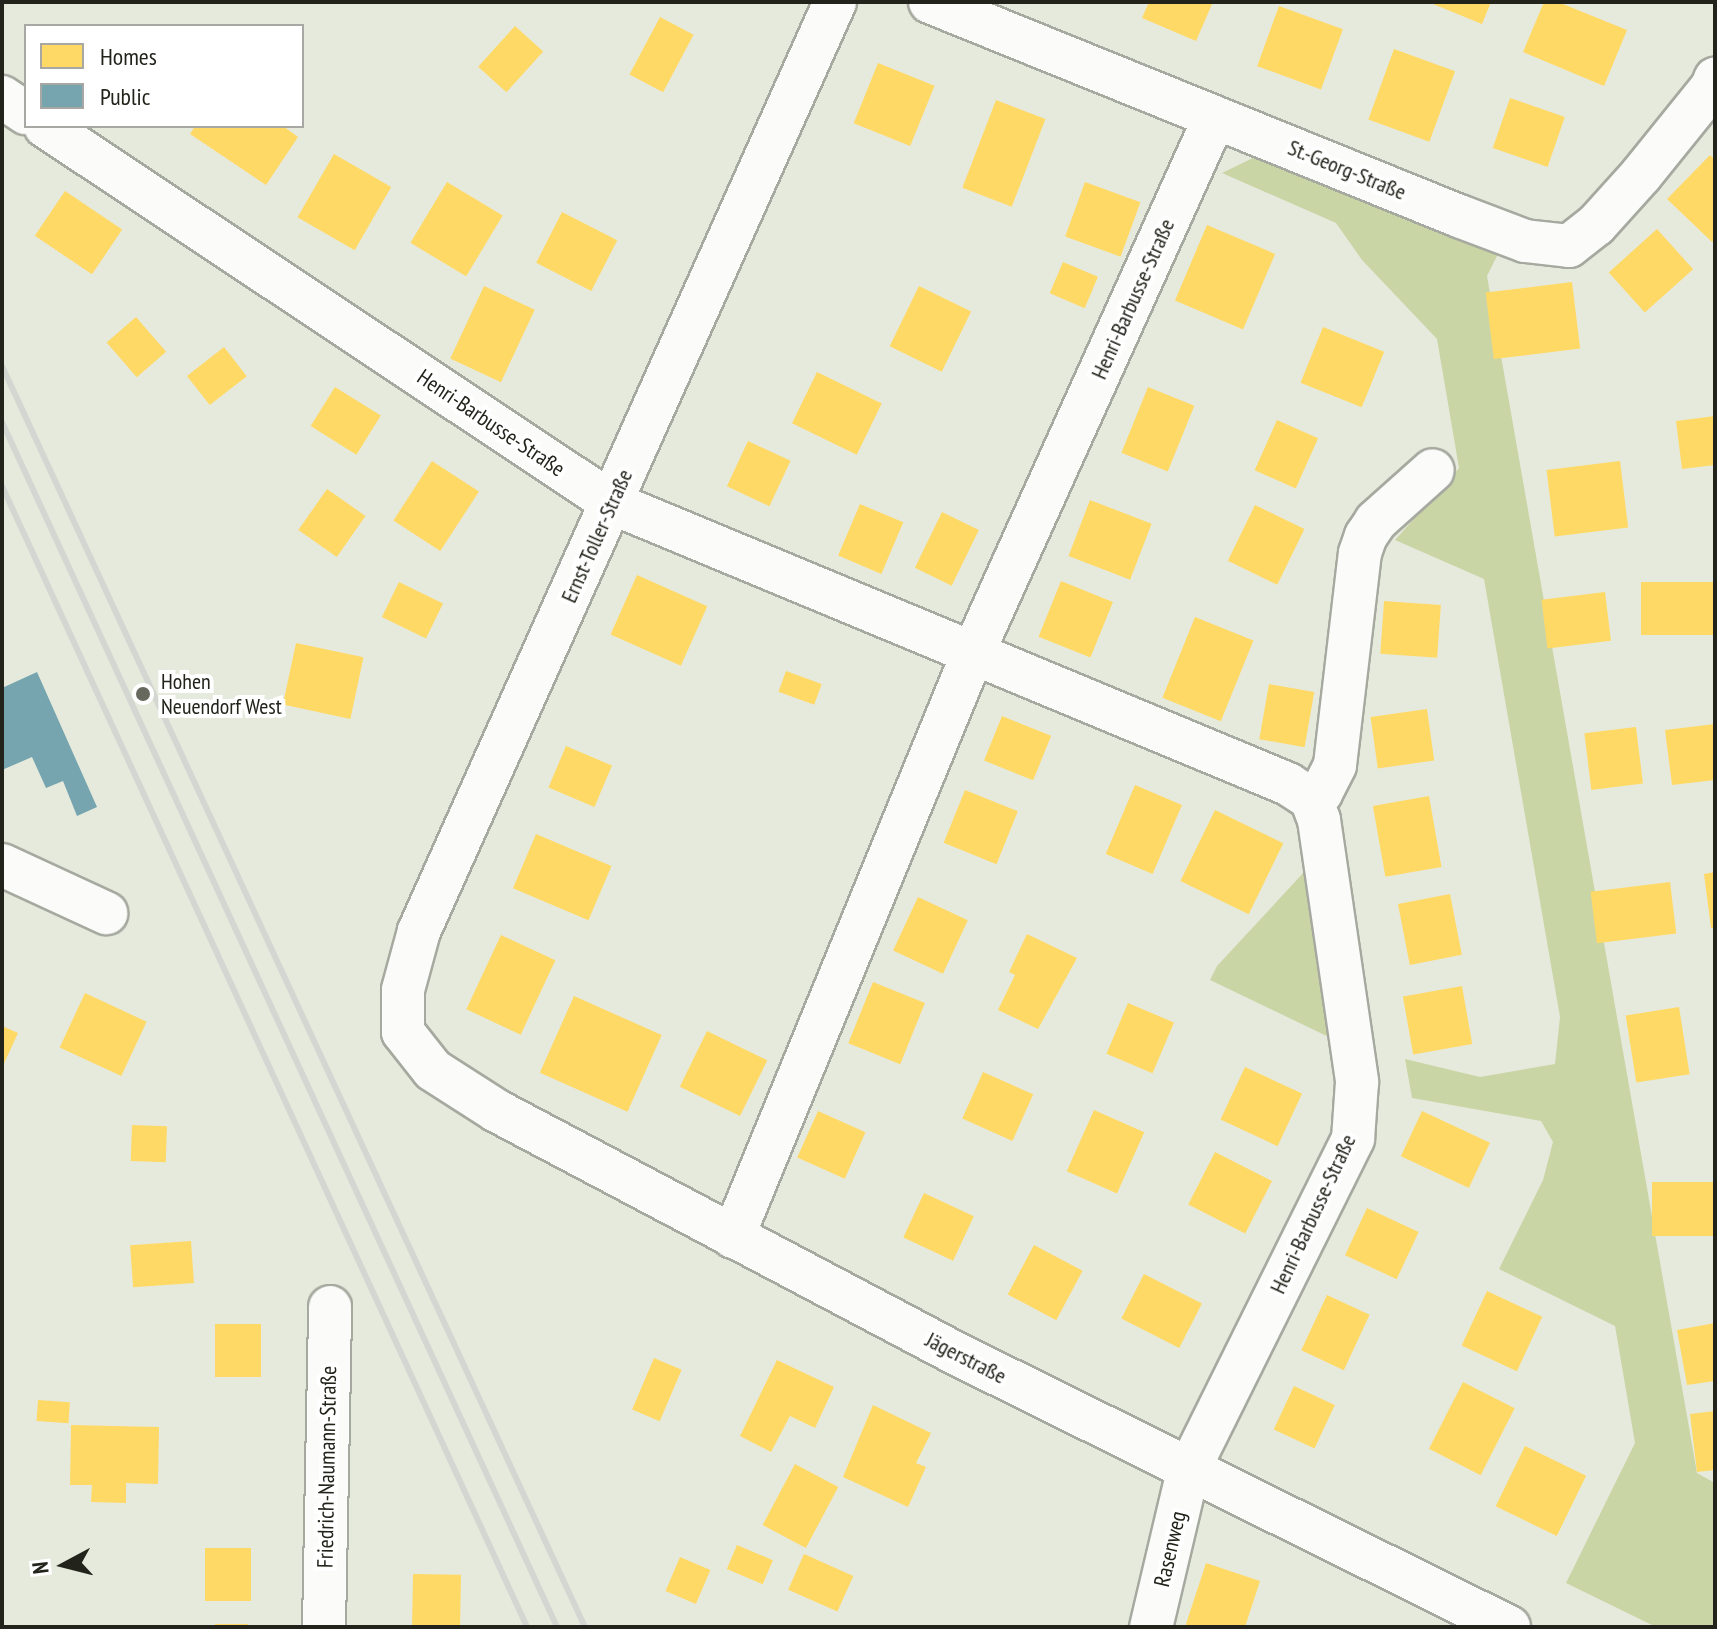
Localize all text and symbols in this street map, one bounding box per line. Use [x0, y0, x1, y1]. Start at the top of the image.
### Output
legend [24, 24, 304, 128]
text: Homes [100, 41, 157, 72]
text: Public [100, 81, 150, 112]
street label: St.-Georg-Straße [1284, 134, 1410, 206]
street label: Henri-Barbusse-Straße [1086, 215, 1180, 383]
street label: Henri-Barbusse-Straße [412, 364, 570, 482]
street label: Ernst-Toller-Straße [556, 465, 638, 607]
place label: Hohen Neuendorf West [161, 668, 282, 720]
marker: Hohen Neuendorf West [132, 683, 154, 705]
street label: Henri-Barbusse-Straße [1265, 1130, 1361, 1298]
street label: Jägerstraße [921, 1327, 1011, 1389]
street label: Friedrich-Naumann-Straße [312, 1366, 342, 1568]
street label: Rasenweg [1149, 1509, 1191, 1589]
north arrow [24, 1525, 104, 1605]
text: N [26, 1560, 55, 1576]

